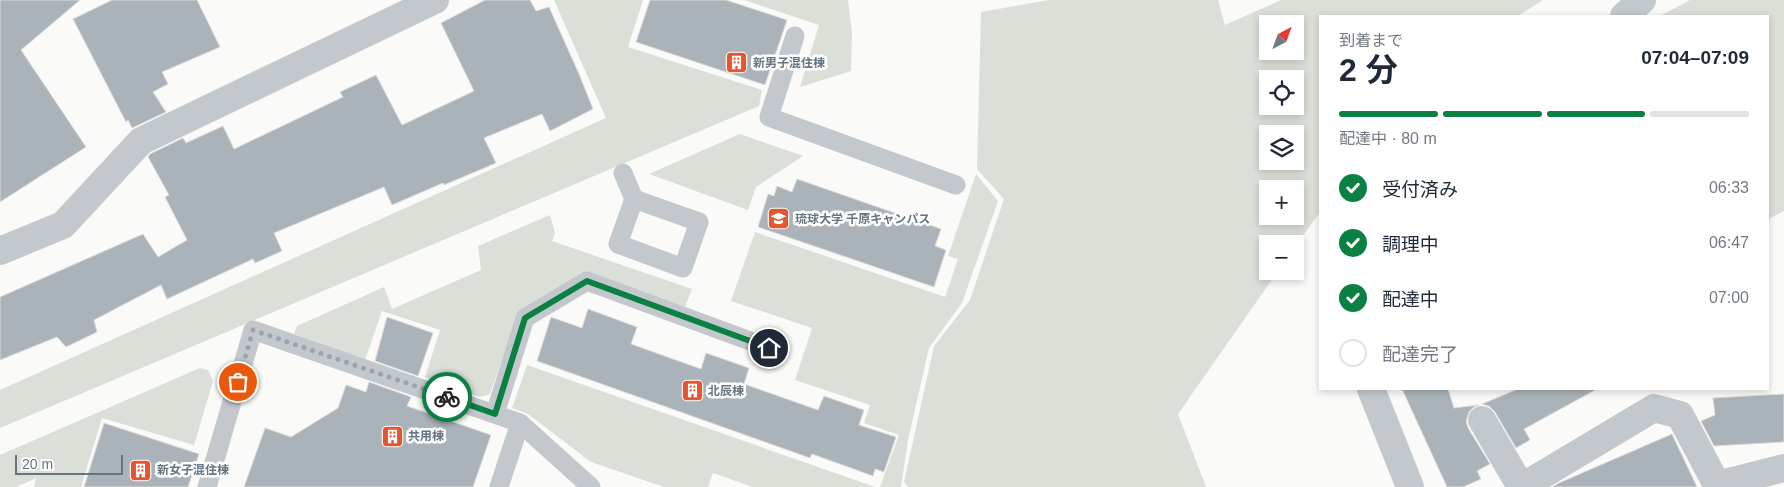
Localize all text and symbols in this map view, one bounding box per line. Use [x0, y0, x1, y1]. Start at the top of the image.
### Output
north arrow [1259, 15, 1304, 60]
map controls [1259, 15, 1304, 280]
text: 到着まで [1339, 32, 1403, 49]
text: 07:04–07:09 [1641, 47, 1749, 68]
building icon: 新男子混住棟 [725, 51, 749, 75]
text: 2 分 [1339, 52, 1398, 88]
place label: 新男子混住棟 [753, 56, 825, 70]
button: locate [1259, 70, 1304, 115]
button: layers [1259, 125, 1304, 170]
text: 配達中 · 80 m [1339, 130, 1437, 147]
icon: check [1339, 174, 1367, 202]
text: 受付済み [1382, 179, 1458, 200]
text: 06:33 [1709, 179, 1749, 196]
button: + [1259, 180, 1304, 225]
school or university icon: 琉球大学 千原キャンパス [767, 207, 791, 231]
place label: 琉球大学 千原キャンパス [795, 212, 930, 226]
icon: check [1339, 229, 1367, 257]
text: 調理中 [1382, 234, 1439, 255]
text: 06:47 [1709, 234, 1749, 251]
button: − [1259, 235, 1304, 280]
icon: check [1339, 284, 1367, 312]
text: 配達中 [1382, 289, 1439, 310]
text: 07:00 [1709, 289, 1749, 306]
pin [748, 327, 790, 369]
icon: home [755, 334, 783, 362]
text: 配達完了 [1382, 344, 1458, 365]
pin [217, 361, 259, 403]
icon: bag [224, 368, 252, 396]
courier [422, 372, 472, 422]
building icon: 北辰棟 [680, 379, 704, 403]
icon: bike [433, 383, 461, 411]
place label: 北辰棟 [708, 384, 744, 398]
building icon: 共用棟 [380, 424, 404, 448]
place label: 共用棟 [408, 429, 444, 443]
scale bar [15, 452, 122, 475]
text: 20 m [22, 456, 53, 472]
building icon: 新女子混住棟 [129, 458, 153, 482]
place label: 新女子混住棟 [157, 463, 229, 477]

